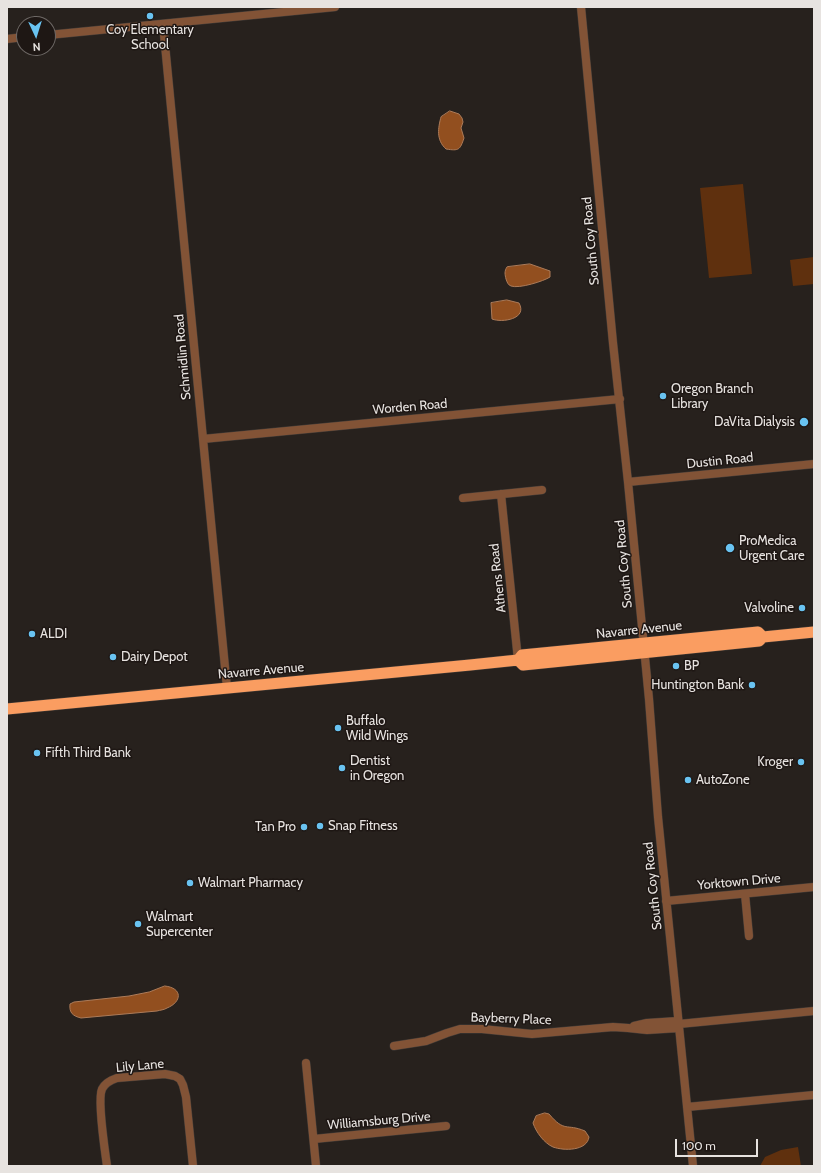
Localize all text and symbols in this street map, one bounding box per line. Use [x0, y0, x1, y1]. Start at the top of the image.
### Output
marker: Coy Elementary School [145, 11, 155, 21]
north arrow [16, 16, 56, 56]
place label: Coy Elementary School [106, 22, 194, 53]
text: N [32, 40, 41, 54]
street label: South Coy Road [579, 196, 603, 286]
street label: Schmidlin Road [171, 313, 195, 401]
place label: Oregon Branch Library [671, 381, 753, 412]
marker: Oregon Branch Library [658, 391, 668, 401]
street label: Worden Road [372, 396, 448, 418]
place label: DaVita Dialysis [714, 414, 795, 430]
marker: DaVita Dialysis [798, 416, 810, 428]
street label: Dustin Road [686, 450, 754, 472]
street label: South Coy Road [612, 519, 636, 609]
place label: ProMedica Urgent Care [739, 533, 805, 564]
marker: ProMedica Urgent Care [724, 542, 736, 554]
street label: Athens Road [487, 543, 509, 613]
place label: Valvoline [744, 600, 794, 616]
marker: Valvoline [797, 603, 807, 613]
street label: Navarre Avenue [595, 618, 683, 642]
place label: ALDI [40, 626, 67, 642]
marker: ALDI [27, 629, 37, 639]
place label: Dairy Depot [121, 649, 188, 665]
marker: Dairy Depot [108, 652, 118, 662]
place label: BP [684, 658, 699, 674]
street label: Navarre Avenue [217, 659, 305, 683]
marker: BP [671, 661, 681, 671]
place label: Huntington Bank [651, 677, 744, 693]
marker: Huntington Bank [747, 680, 757, 690]
place label: Buffalo Wild Wings [346, 713, 408, 744]
marker: Buffalo Wild Wings [333, 723, 343, 733]
place label: Fifth Third Bank [45, 745, 131, 761]
marker: Fifth Third Bank [32, 748, 42, 758]
place label: Dentist in Oregon [350, 753, 404, 784]
place label: Kroger [757, 754, 793, 770]
marker: Kroger [796, 757, 806, 767]
marker: Dentist in Oregon [337, 763, 347, 773]
place label: AutoZone [696, 772, 750, 788]
marker: AutoZone [683, 775, 693, 785]
place label: Snap Fitness [328, 818, 398, 834]
place label: Tan Pro [255, 819, 296, 835]
marker: Snap Fitness [315, 821, 325, 831]
marker: Tan Pro [299, 822, 309, 832]
street label: South Coy Road [641, 841, 665, 931]
street label: Yorktown Drive [697, 871, 781, 893]
place label: Walmart Pharmacy [198, 875, 303, 891]
marker: Walmart Pharmacy [185, 878, 195, 888]
place label: Walmart Supercenter [146, 909, 213, 940]
marker: Walmart Supercenter [133, 919, 143, 929]
street label: Bayberry Place [470, 1010, 552, 1028]
street label: Lily Lane [115, 1056, 165, 1076]
street label: Williamsburg Drive [327, 1109, 431, 1133]
scale bar [677, 1131, 760, 1157]
text: 100 m [682, 1138, 716, 1153]

